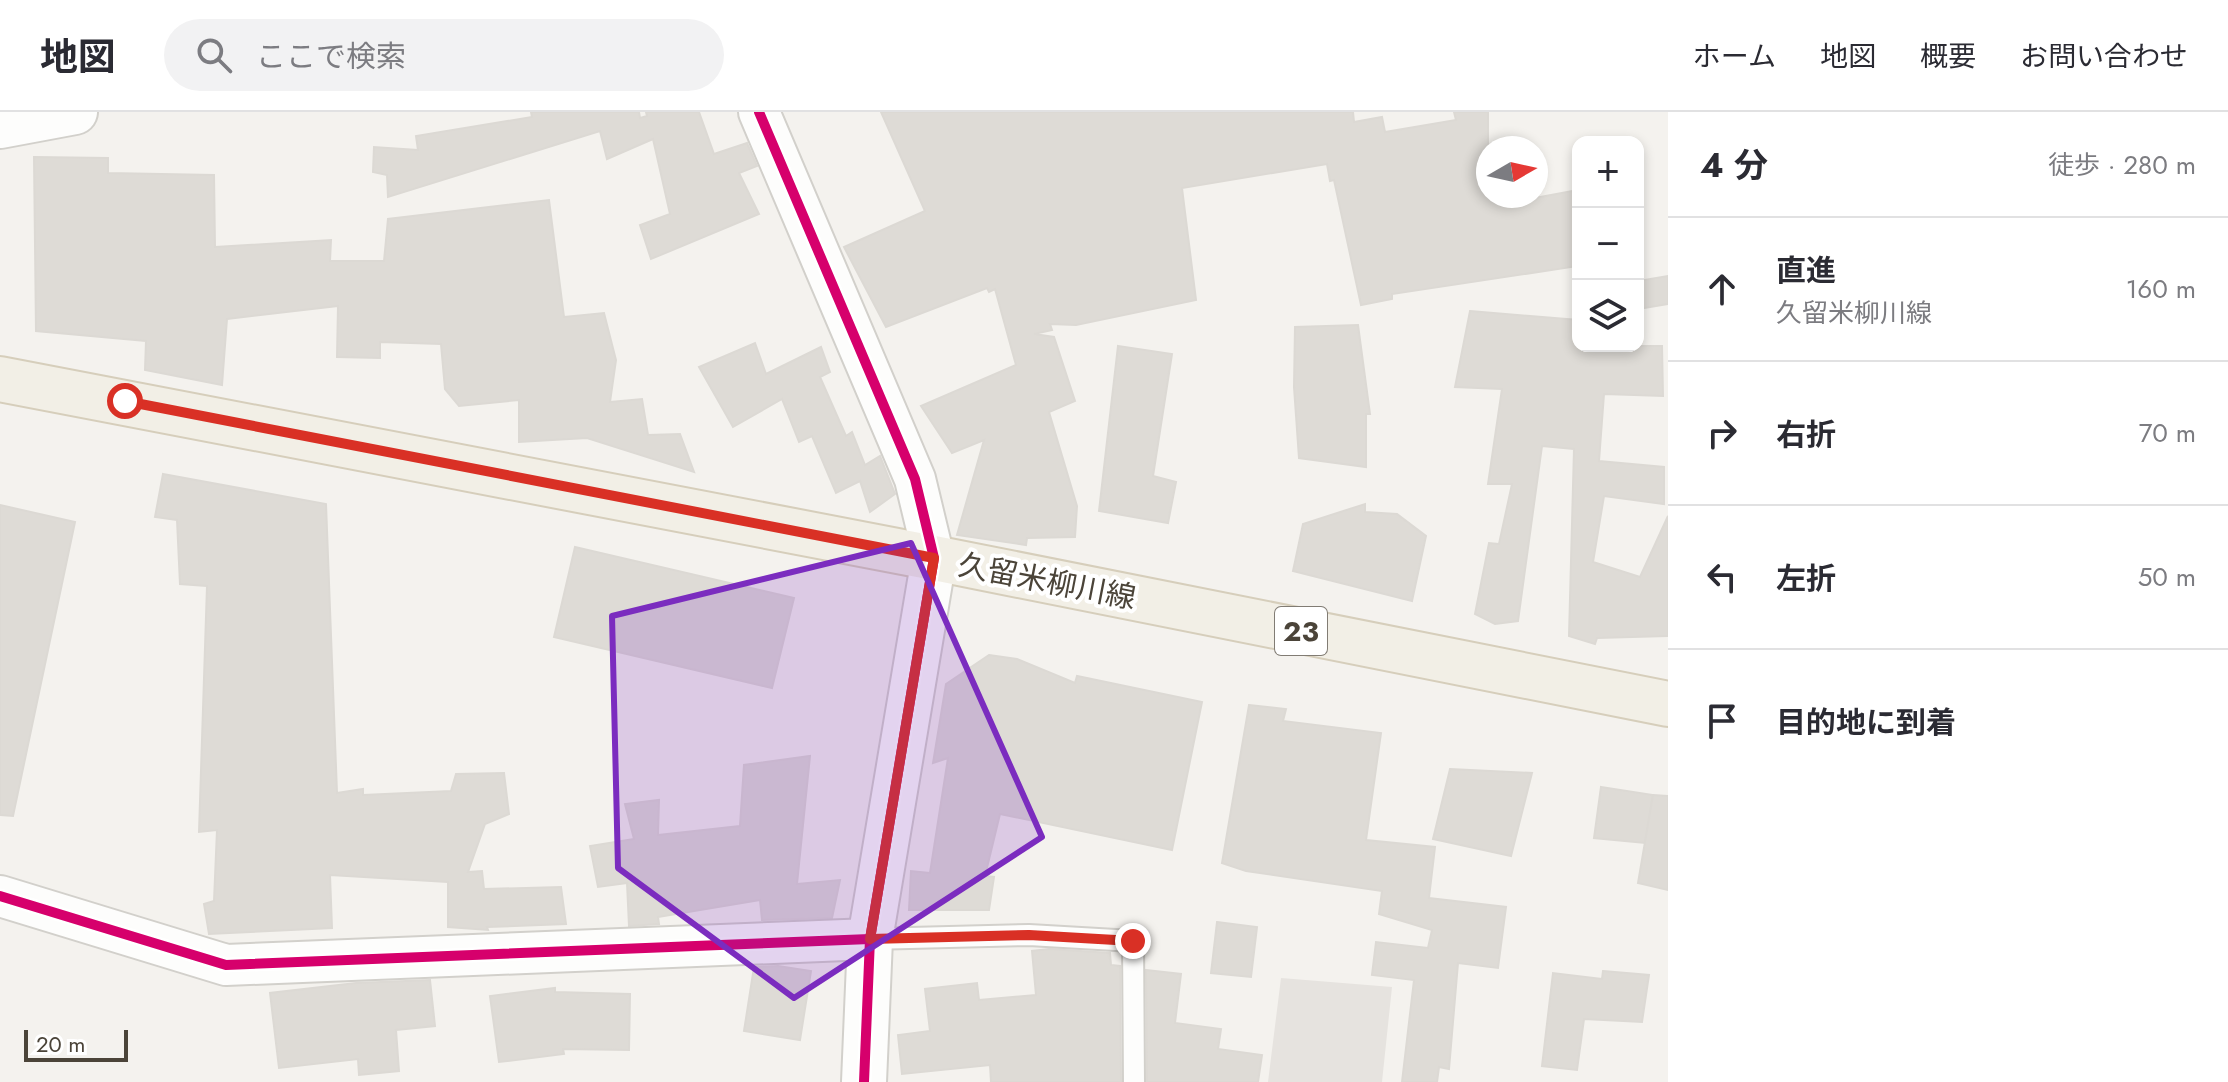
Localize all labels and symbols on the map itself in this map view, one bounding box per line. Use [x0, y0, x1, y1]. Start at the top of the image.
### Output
north arrow [1476, 136, 1548, 208]
route start [107, 383, 143, 419]
street label: 久留米柳川線 [955, 543, 1139, 619]
road number: 23 [1275, 607, 1327, 655]
route end [1115, 923, 1151, 959]
scale bar [24, 1026, 128, 1062]

